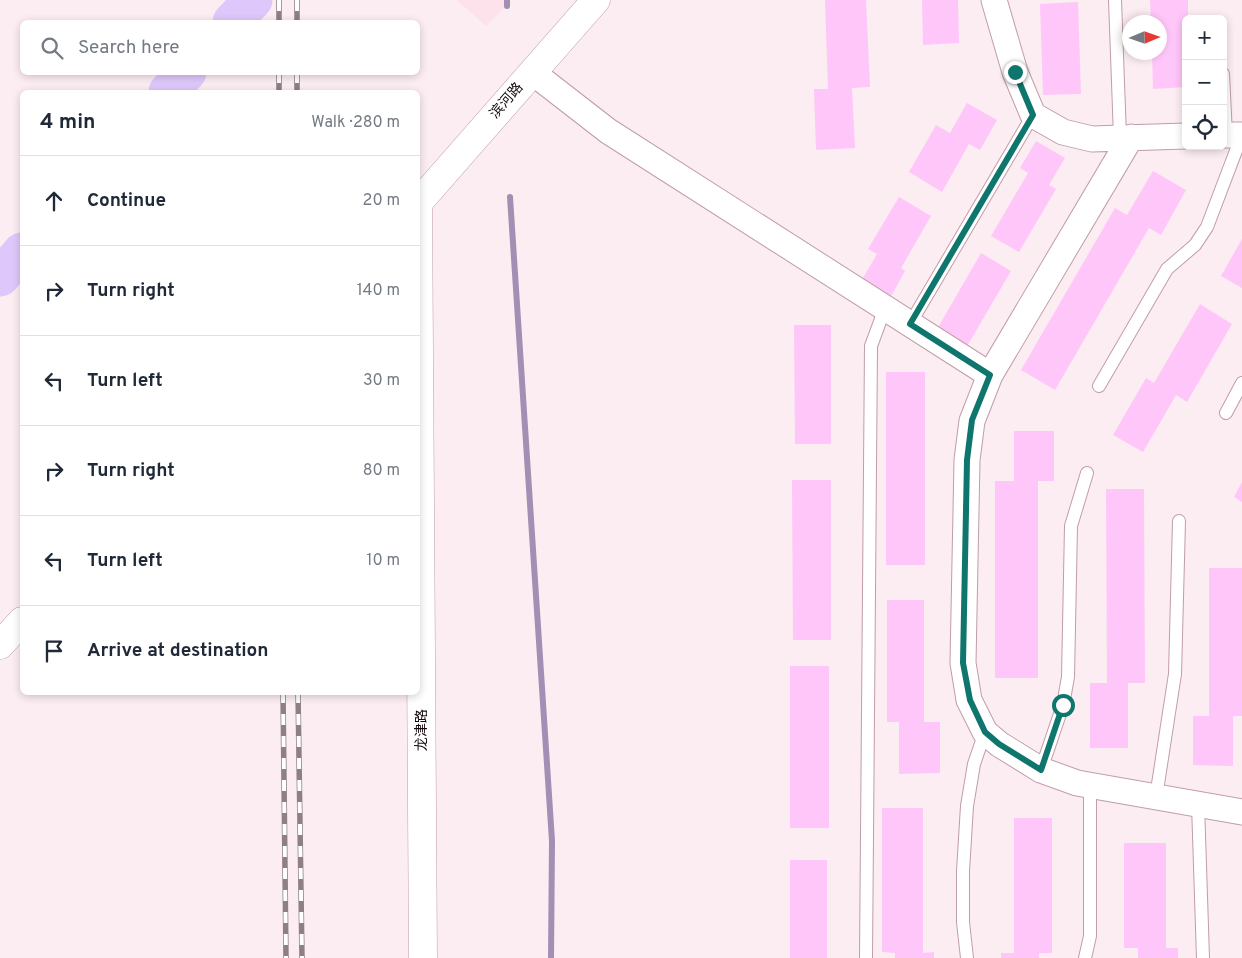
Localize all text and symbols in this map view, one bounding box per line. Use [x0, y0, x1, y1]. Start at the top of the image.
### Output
north arrow [1122, 15, 1167, 60]
map controls [1182, 15, 1227, 150]
button: + [1182, 15, 1227, 60]
search box [20, 20, 420, 75]
icon: search [38, 34, 66, 62]
text: Search here [78, 36, 180, 60]
button: − [1182, 60, 1227, 105]
route end [1004, 61, 1027, 84]
street label: 滨河路 [487, 80, 527, 122]
button: locate [1182, 105, 1227, 150]
text: 4 min [40, 109, 96, 136]
text: Walk · 280 m [311, 113, 400, 133]
icon: ahead [40, 187, 68, 215]
text: Continue [87, 189, 166, 213]
text: 20 m [363, 191, 400, 211]
icon: right [40, 277, 68, 305]
text: Turn right [87, 279, 175, 303]
text: 140 m [357, 281, 400, 301]
icon: left [40, 367, 68, 395]
text: Turn left [87, 369, 163, 393]
text: 30 m [363, 371, 400, 391]
icon: right [40, 457, 68, 485]
text: Turn right [87, 459, 175, 483]
text: 80 m [363, 461, 400, 481]
icon: left [40, 547, 68, 575]
text: Turn left [87, 549, 163, 573]
text: 10 m [366, 551, 400, 571]
icon: arrive [40, 637, 68, 665]
text: Arrive at destination [87, 639, 268, 663]
route start [1052, 694, 1075, 717]
street label: 龙津路 [413, 709, 431, 751]

